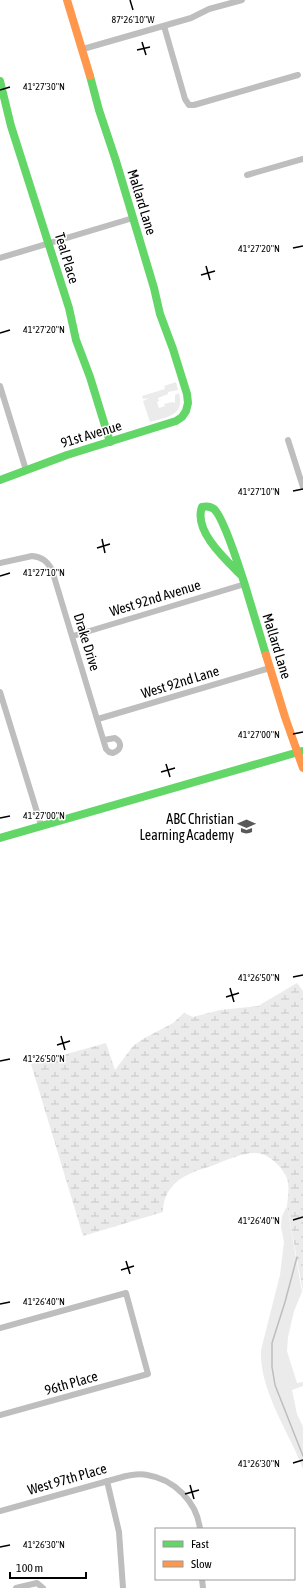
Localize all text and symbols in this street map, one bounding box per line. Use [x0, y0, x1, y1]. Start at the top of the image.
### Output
text: 87°26'10"W [111, 14, 155, 25]
text: 41°27'30"N [23, 81, 65, 92]
street label: Mallard Lane [124, 167, 160, 237]
street label: Teal Place [52, 231, 82, 285]
text: 41°27'20"N [238, 243, 280, 254]
text: 41°27'20"N [23, 324, 65, 335]
street label: 91st Avenue [59, 417, 123, 451]
text: 41°27'10"N [238, 486, 280, 497]
text: 41°27'10"N [23, 567, 65, 578]
street label: West 92nd Avenue [108, 577, 202, 619]
street label: Drake Drive [71, 611, 103, 673]
street label: Mallard Lane [259, 611, 295, 681]
street label: West 92nd Lane [139, 663, 221, 701]
text: 41°27'00"N [238, 729, 280, 740]
text: 41°27'00"N [23, 810, 65, 821]
place label: ABC Christian Learning Academy [139, 811, 234, 843]
school or university icon: ABC Christian Learning Academy [237, 817, 257, 837]
text: 41°26'50"N [238, 972, 280, 983]
text: 41°26'50"N [23, 1053, 65, 1064]
text: 41°26'40"N [238, 1215, 280, 1226]
text: 41°26'40"N [23, 1296, 65, 1307]
street label: 96th Place [43, 1368, 99, 1398]
text: 41°26'30"N [238, 1458, 280, 1469]
street label: West 97th Place [26, 1460, 108, 1498]
legend [155, 1528, 295, 1580]
text: Fast [191, 1537, 209, 1551]
text: 41°26'30"N [23, 1539, 65, 1550]
scale bar [10, 1554, 86, 1580]
text: Slow [191, 1557, 212, 1571]
text: 100 m [16, 1561, 43, 1575]

